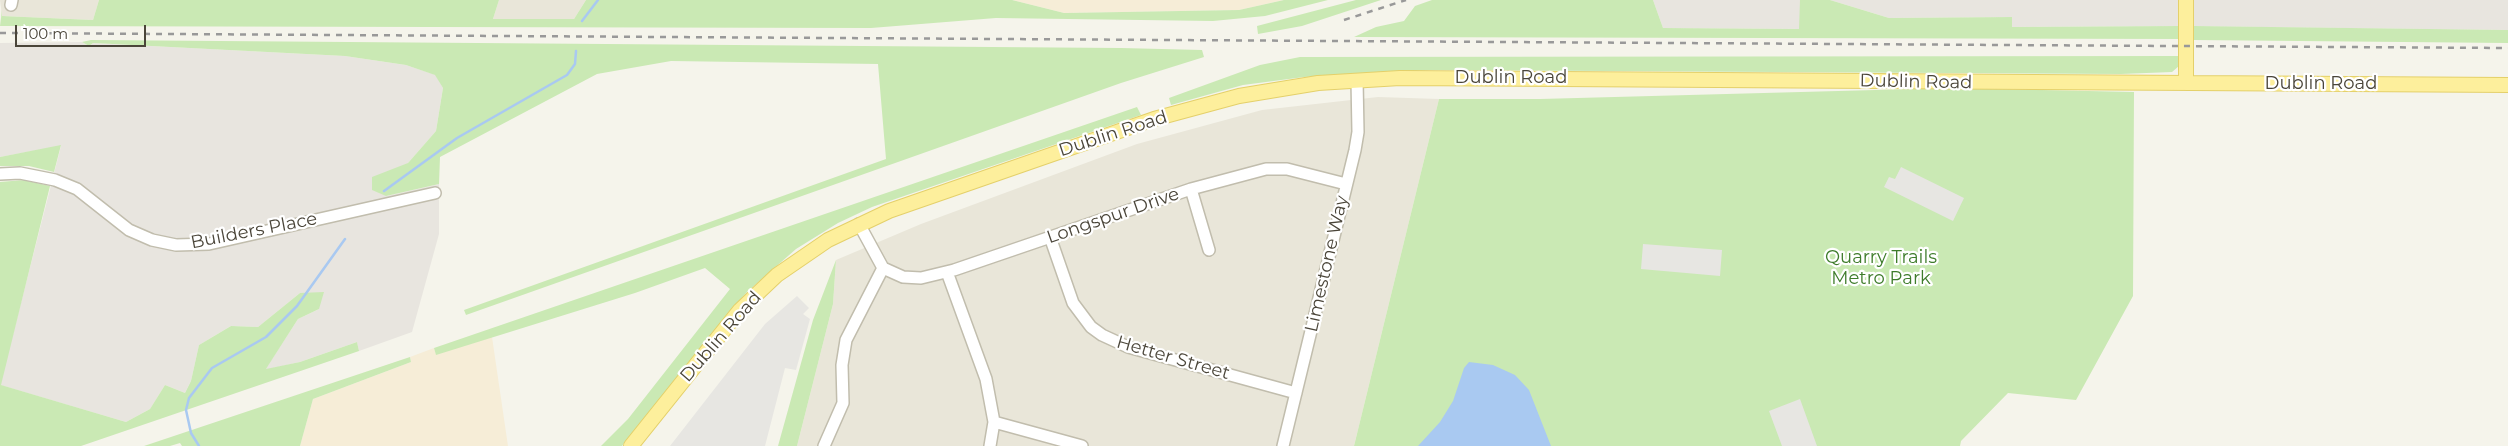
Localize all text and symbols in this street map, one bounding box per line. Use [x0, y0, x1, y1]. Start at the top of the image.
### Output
scale bar [18, 15, 149, 47]
text: 100 m [23, 24, 68, 43]
street label: Dublin Road [1455, 67, 1567, 89]
street label: Dublin Road [1859, 70, 1973, 94]
street label: Dublin Road [2265, 73, 2377, 95]
street label: Dublin Road [1056, 106, 1170, 162]
street label: Longspur Drive [1044, 183, 1182, 249]
street label: Limestone Way [1301, 194, 1353, 334]
street label: Builders Place [189, 208, 319, 254]
park label: Quarry Trails Metro Park [1825, 247, 1937, 290]
street label: Dublin Road [676, 287, 766, 387]
street label: Hetter Street [1114, 332, 1232, 384]

